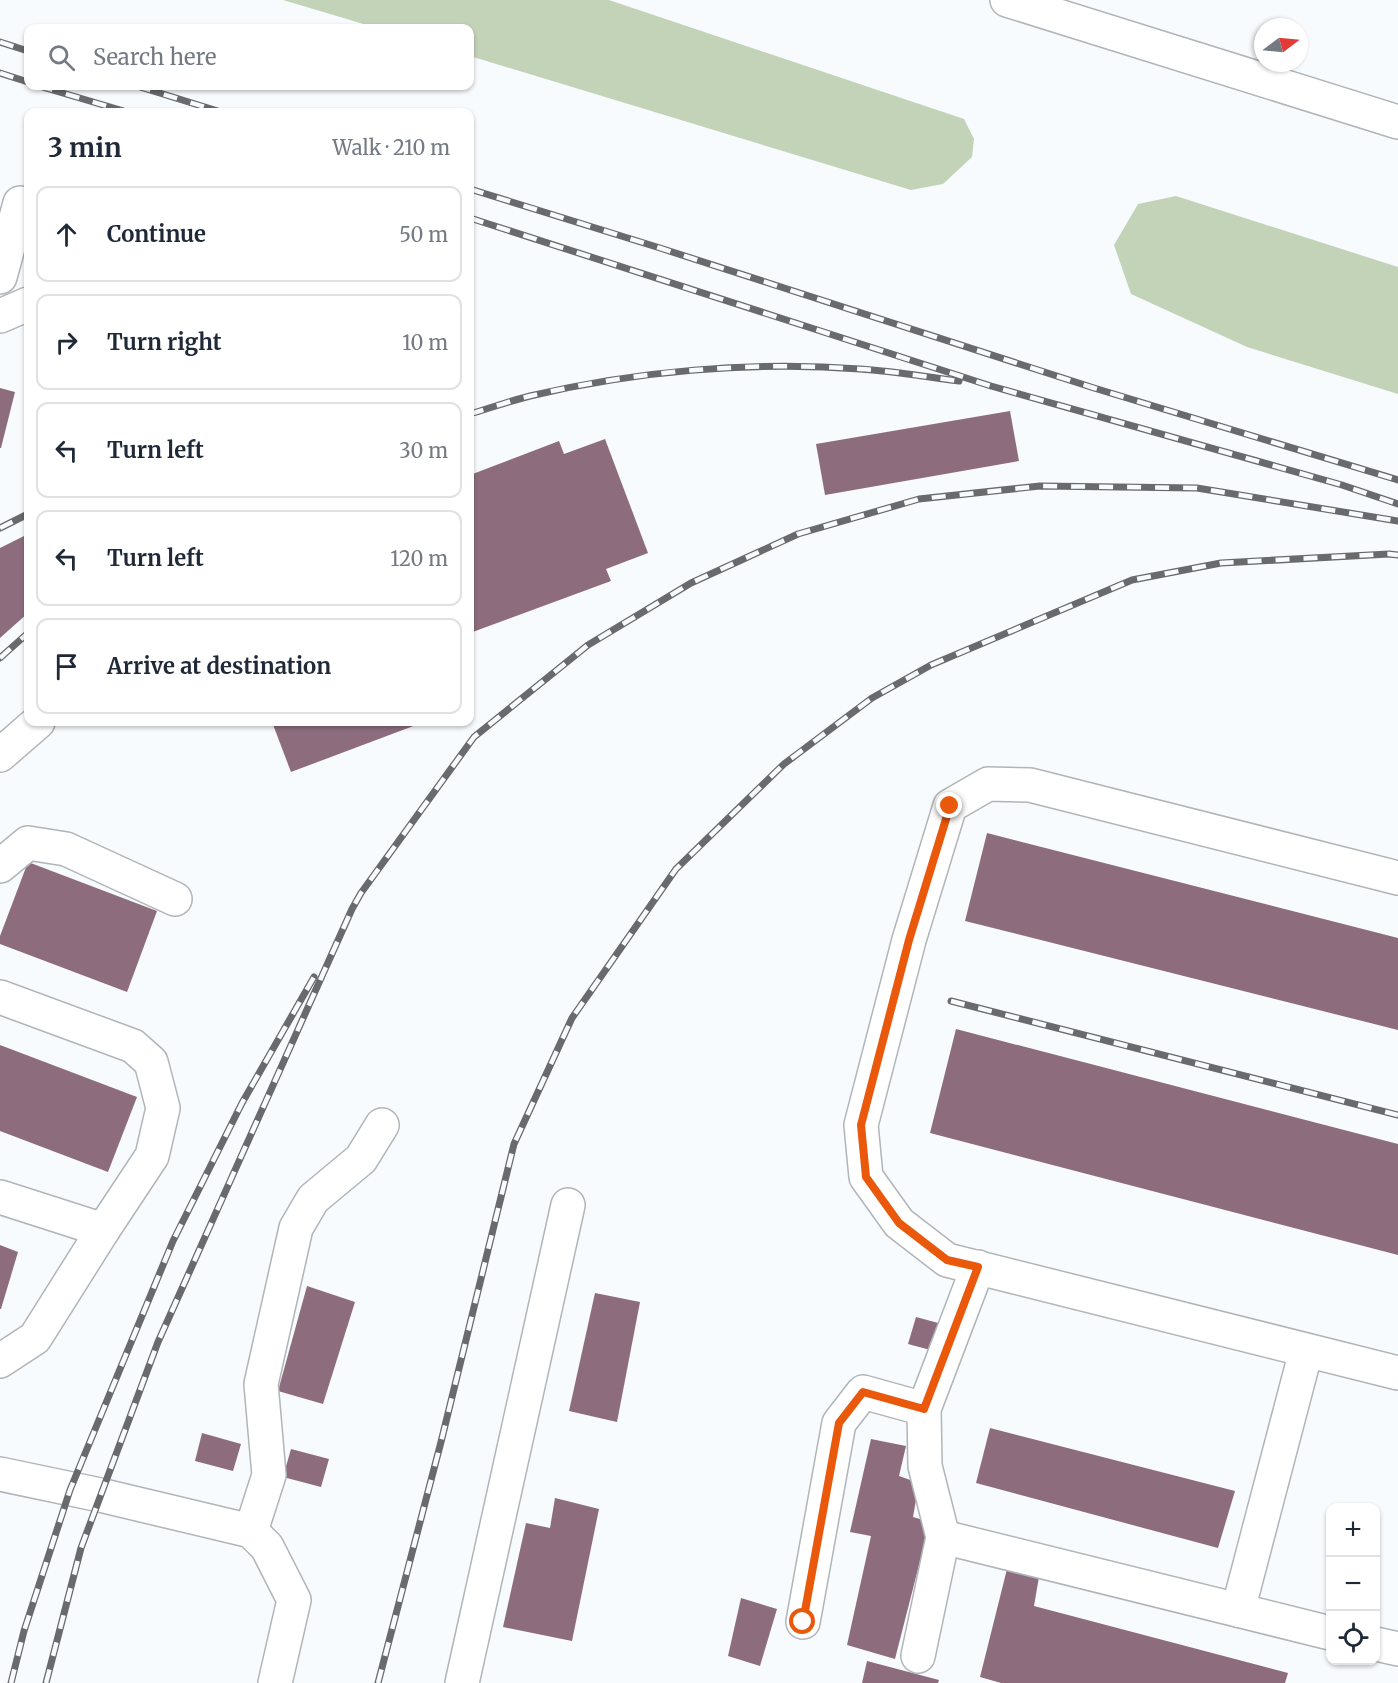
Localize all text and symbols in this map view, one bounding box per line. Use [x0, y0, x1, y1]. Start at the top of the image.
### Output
north arrow [1254, 18, 1308, 72]
search box [24, 24, 474, 90]
icon: search [45, 41, 78, 74]
text: Search here [93, 43, 216, 71]
text: 3 min [48, 131, 122, 164]
text: Walk · 210 m [333, 135, 450, 160]
icon: ahead [50, 218, 83, 251]
text: Continue [107, 220, 206, 248]
text: 50 m [399, 222, 448, 247]
icon: right [50, 326, 83, 359]
text: Turn right [107, 328, 221, 356]
text: 10 m [402, 330, 448, 355]
icon: left [50, 434, 83, 467]
text: Turn left [107, 436, 204, 464]
text: 30 m [399, 438, 448, 463]
icon: left [50, 542, 83, 575]
text: Turn left [107, 544, 204, 572]
text: 120 m [390, 546, 448, 571]
icon: arrive [50, 650, 83, 683]
text: Arrive at destination [107, 652, 331, 680]
route end [936, 792, 962, 818]
map controls [1326, 1503, 1380, 1665]
button: + [1326, 1503, 1380, 1557]
button: − [1326, 1557, 1380, 1611]
route start [789, 1608, 815, 1634]
button: locate [1326, 1611, 1380, 1665]

